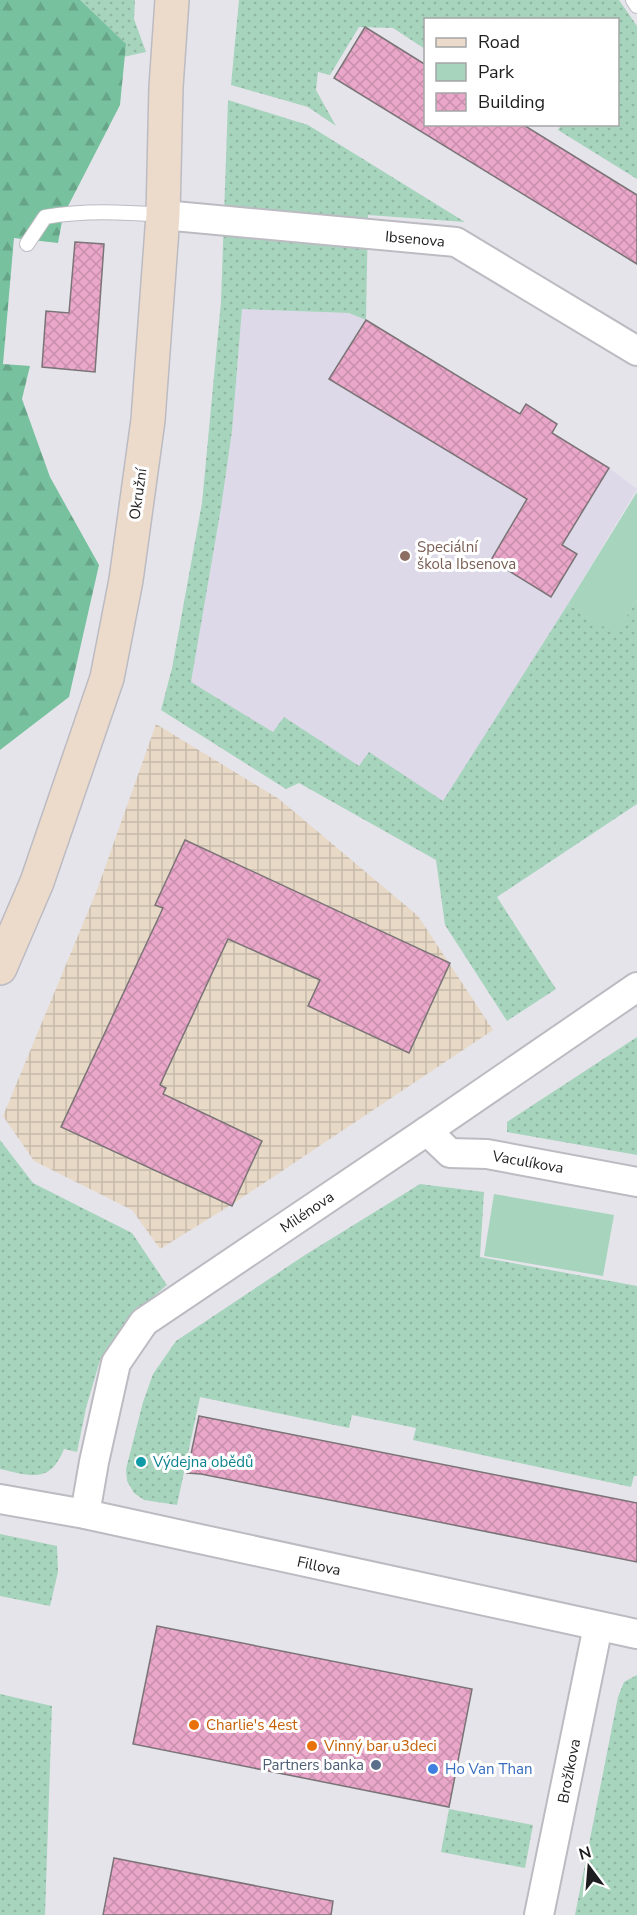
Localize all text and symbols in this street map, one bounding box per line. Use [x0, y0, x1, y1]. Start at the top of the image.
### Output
legend [424, 18, 619, 126]
text: Road [478, 30, 520, 54]
text: Park [478, 60, 515, 84]
text: Building [478, 90, 545, 114]
street label: Ibsenova [384, 226, 446, 252]
street label: Okružní [124, 465, 152, 521]
place label: Speciální škola Ibsenova [417, 537, 516, 574]
marker: Speciální škola Ibsenova [398, 549, 412, 563]
street label: Vaculíkova [490, 1146, 565, 1178]
street label: Milénova [276, 1187, 338, 1237]
place label: Výdejna obědů [152, 1452, 253, 1472]
marker: Výdejna obědů [134, 1455, 148, 1469]
street label: Fillova [295, 1552, 343, 1580]
place label: Charlie's 4est [206, 1715, 298, 1735]
marker: Charlie's 4est [187, 1718, 201, 1732]
place label: Vinný bar u3deci [323, 1736, 437, 1756]
street label: Brožíkova [553, 1737, 585, 1805]
marker: Vinný bar u3deci [305, 1739, 319, 1753]
place label: Partners banka [262, 1755, 364, 1775]
marker: Partners banka [369, 1758, 383, 1772]
place label: Ho Van Than [445, 1759, 532, 1779]
marker: Ho Van Than [426, 1762, 440, 1776]
north arrow [559, 1837, 619, 1897]
text: N [576, 1841, 594, 1866]

